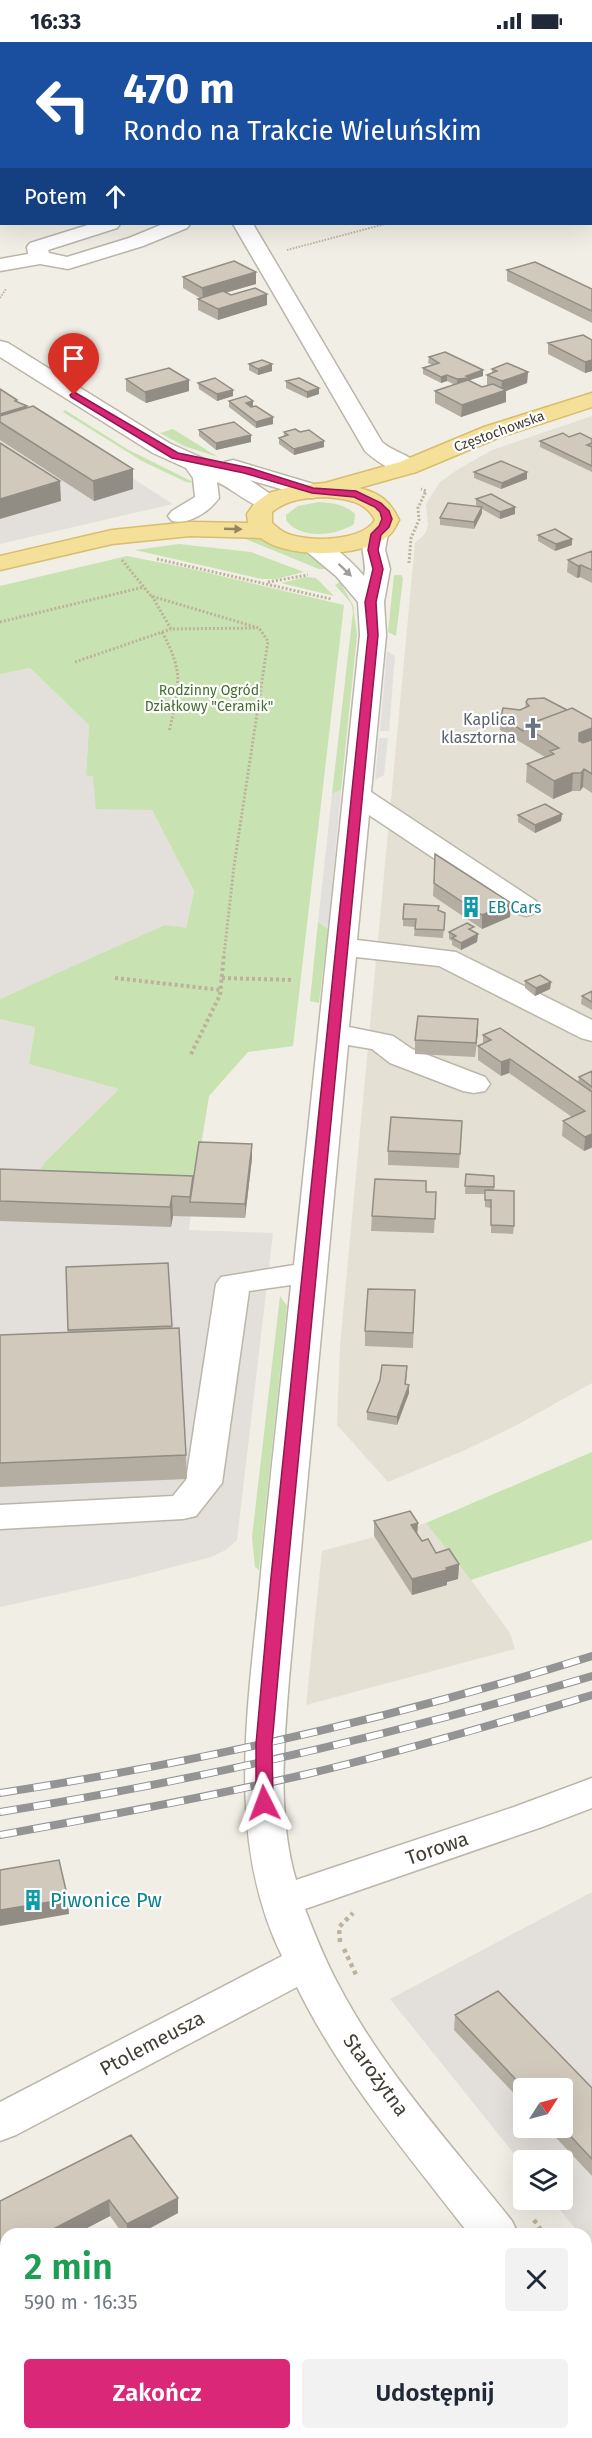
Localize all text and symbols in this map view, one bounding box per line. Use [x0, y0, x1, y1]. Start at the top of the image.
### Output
text: 16:33 [30, 8, 81, 35]
text: 470 m [123, 64, 235, 114]
icon: left [24, 66, 102, 144]
text: Rondo na Trakcie Wieluńskim [123, 115, 482, 147]
icon: ahead [99, 180, 132, 213]
text: Potem [24, 183, 87, 210]
pin [48, 333, 99, 395]
icon: arrive [57, 342, 90, 375]
street label: Częstochowska [452, 407, 547, 456]
one-way arrow [223, 525, 242, 534]
one-way arrow [337, 563, 351, 577]
park label: Rodzinny Ogród Działkowy "Ceramik" [145, 682, 273, 715]
place label: Kaplica klasztorna [441, 710, 516, 747]
church icon: Kaplica klasztorna [521, 716, 545, 740]
building icon: EB Cars [459, 895, 483, 919]
place label: EB Cars [488, 898, 541, 917]
position arrow [232, 1771, 296, 1835]
street label: Torowa [403, 1826, 471, 1870]
building icon: Piwonice Pw [21, 1888, 45, 1912]
place label: Piwonice Pw [50, 1888, 162, 1912]
street label: Ptolemeusza [96, 2005, 208, 2081]
street label: Starożytna [338, 2029, 414, 2121]
north arrow [513, 2078, 573, 2138]
map controls [513, 2078, 573, 2210]
button: layers [513, 2150, 573, 2210]
text: 2 min [24, 2245, 113, 2289]
button: close [505, 2248, 568, 2311]
text: 590 m · 16:35 [24, 2290, 138, 2314]
button: Zakończ [24, 2359, 290, 2428]
button: Udostępnij [302, 2359, 568, 2428]

